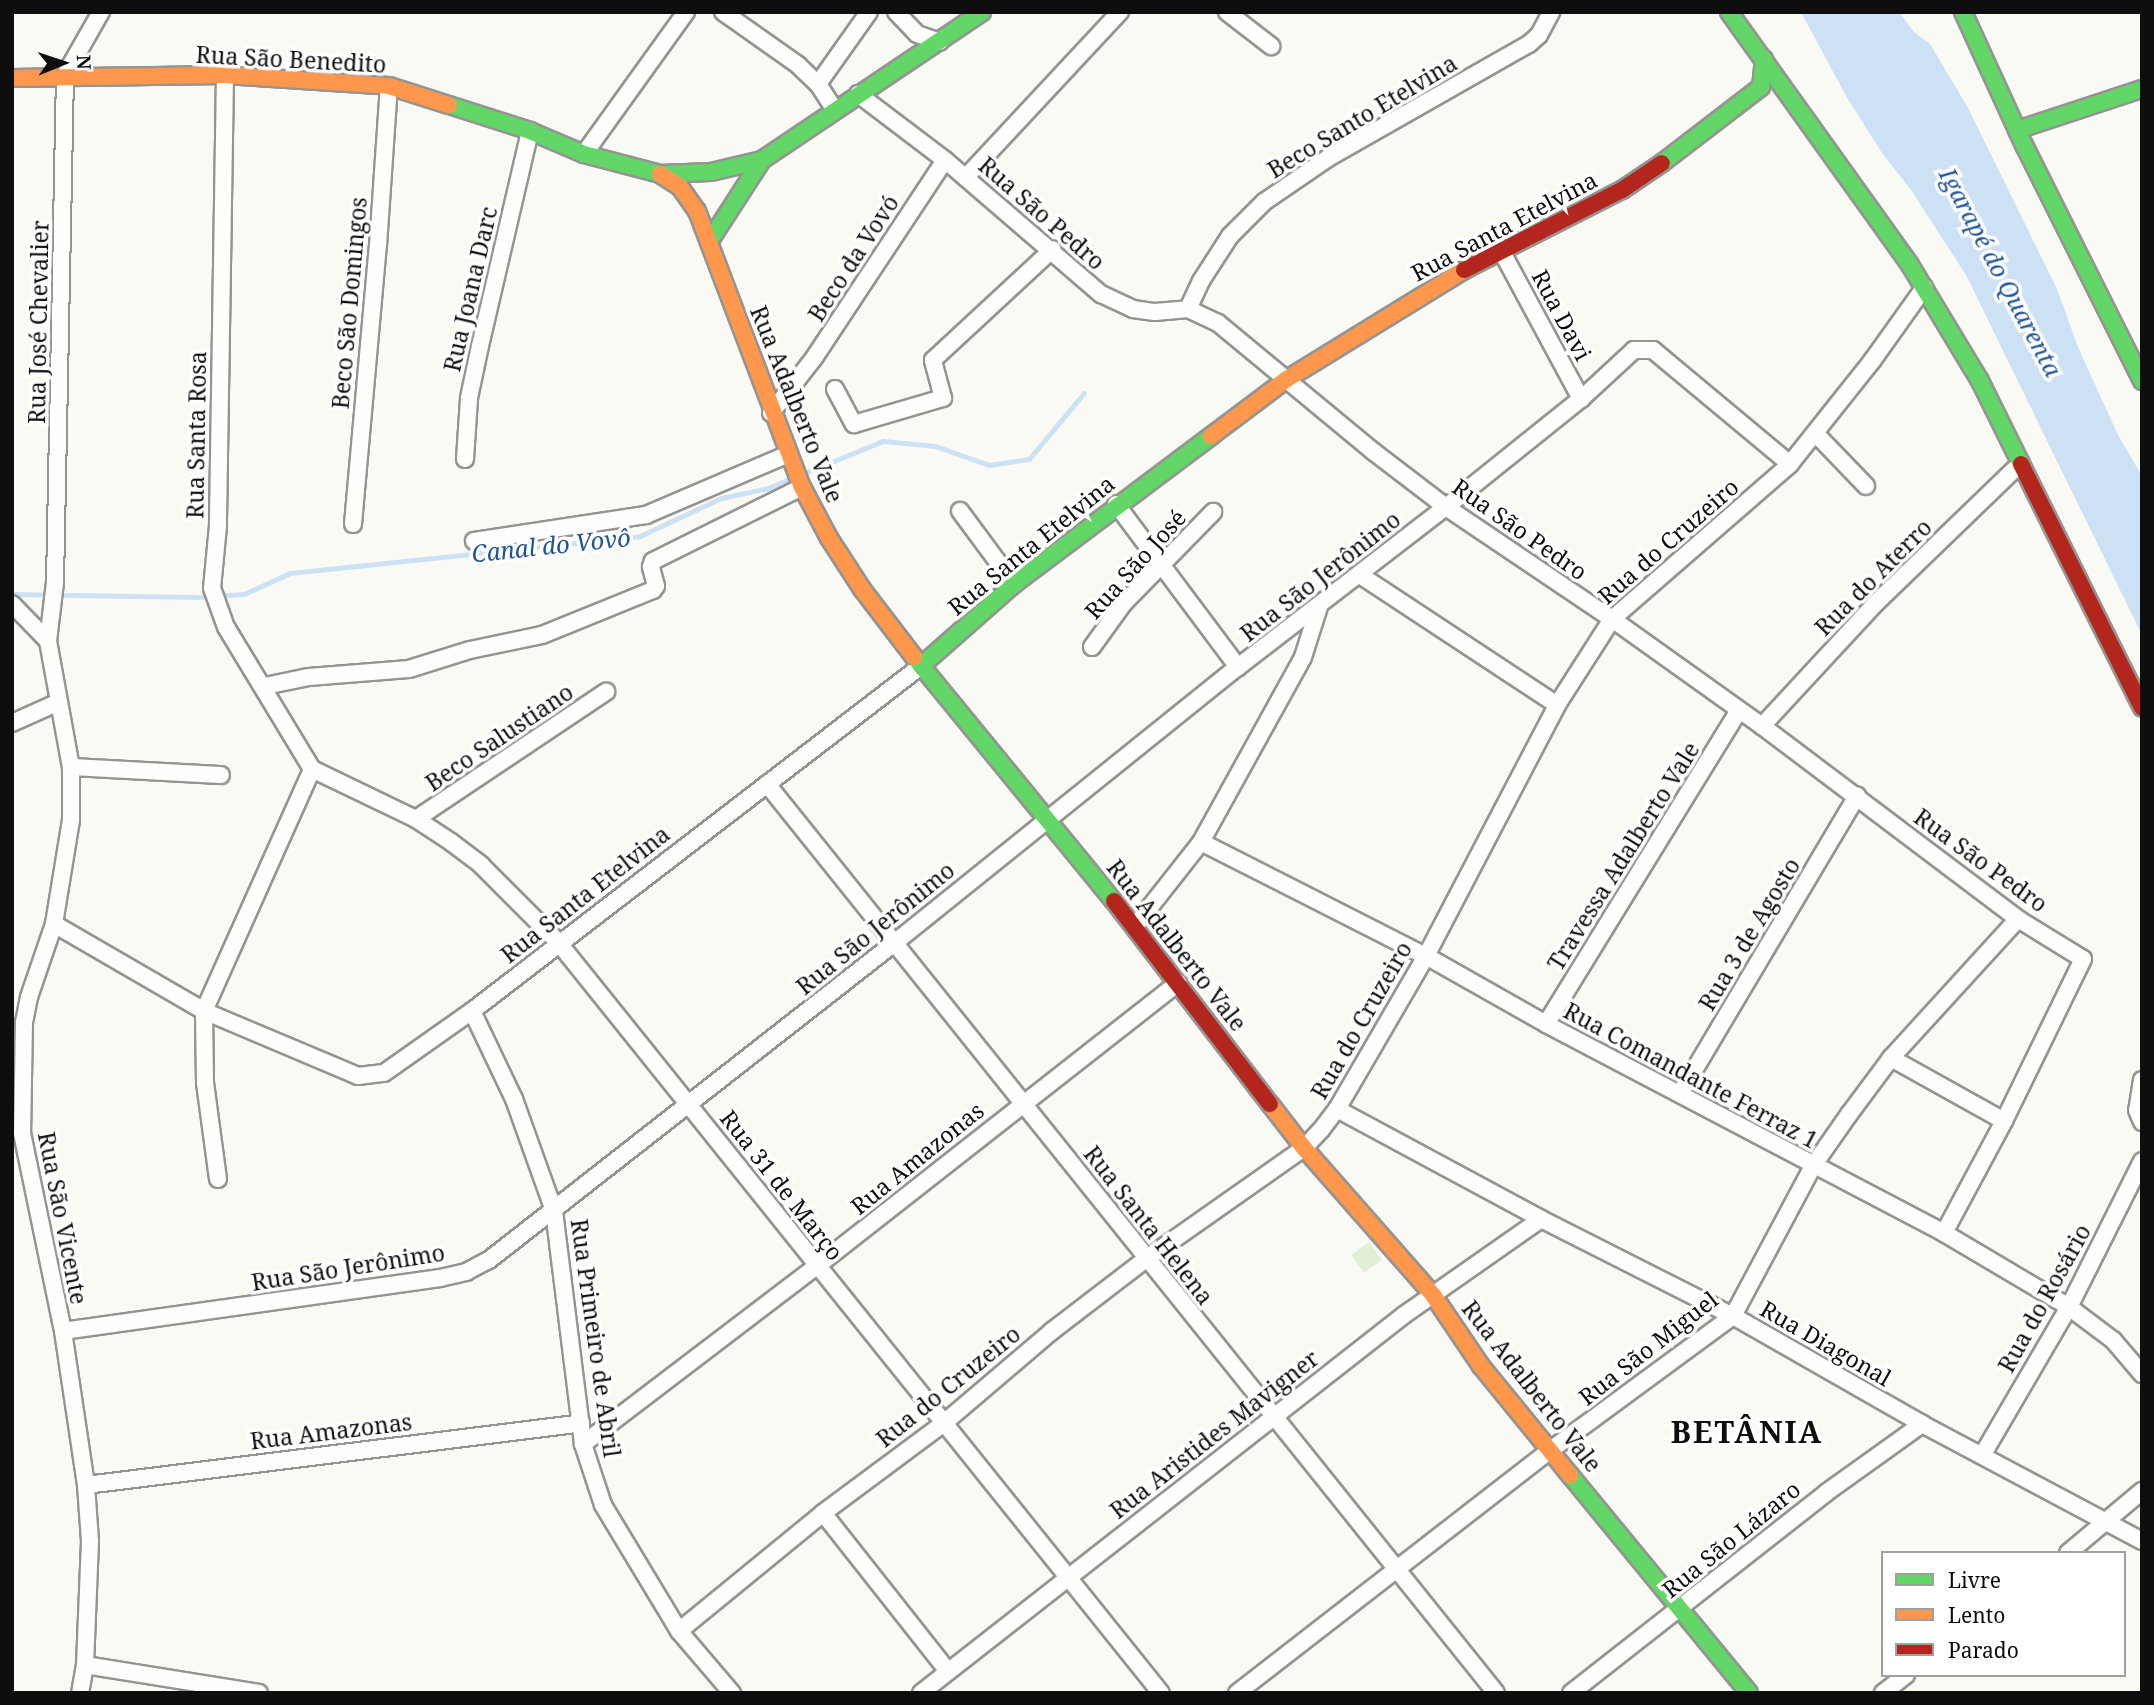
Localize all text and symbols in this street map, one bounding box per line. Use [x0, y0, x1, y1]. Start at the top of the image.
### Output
north arrow [28, 28, 98, 98]
street label: Rua São Benedito [195, 40, 387, 78]
street label: Beco Santo Etelvina [1262, 49, 1462, 183]
text: N [71, 54, 97, 70]
street label: Rua São Pedro [973, 151, 1111, 275]
water label: Igarapé do Quarenta [1934, 163, 2068, 381]
street label: Rua Santa Etelvina [1406, 165, 1602, 287]
street label: Beco da Vovó [802, 190, 904, 326]
street label: Beco São Domingos [326, 196, 372, 410]
street label: Rua Joana Darc [438, 204, 502, 374]
street label: Rua José Chevalier [22, 220, 54, 424]
street label: Rua Davi [1527, 265, 1597, 365]
street label: Rua Adalberto Vale [745, 302, 849, 506]
street label: Rua Santa Rosa [181, 351, 211, 519]
street label: Rua Santa Etelvina [942, 469, 1120, 621]
street label: Rua São Pedro [1447, 472, 1593, 586]
street label: Rua do Cruzeiro [1592, 472, 1744, 610]
street label: Rua São José [1079, 504, 1191, 624]
street label: Rua São Jerônimo [1235, 505, 1405, 647]
street label: Rua do Aterro [1809, 513, 1937, 641]
water label: Canal do Vovô [470, 522, 632, 568]
street label: Beco Salustiano [420, 677, 578, 797]
street label: Travessa Adalberto Vale [1541, 737, 1705, 975]
street label: Rua São Pedro [1909, 802, 2053, 918]
street label: Rua Santa Etelvina [495, 820, 675, 968]
street label: Rua 3 de Agosto [1693, 853, 1805, 1015]
street label: Rua Adalberto Vale [1102, 854, 1252, 1036]
street label: Rua São Jerônimo [790, 856, 960, 1000]
street label: Rua do Cruzeiro [1305, 936, 1417, 1104]
street label: Rua Comandante Ferraz 1 [1559, 996, 1823, 1154]
street label: Rua Amazonas [845, 1096, 989, 1220]
street label: Rua 31 de Março [715, 1105, 849, 1265]
street label: Rua São Vicente [33, 1129, 93, 1307]
street label: Rua Santa Helena [1078, 1140, 1220, 1310]
street label: Rua Primeiro de Abril [566, 1217, 626, 1459]
street label: Rua do Rosário [1992, 1219, 2096, 1377]
street label: Rua São Jerônimo [249, 1238, 447, 1296]
street label: Rua São Miguel [1573, 1285, 1723, 1411]
street label: Rua Diagonal [1756, 1294, 1896, 1392]
street label: Rua Adalberto Vale [1457, 1295, 1607, 1477]
street label: Rua do Cruzeiro [871, 1320, 1025, 1452]
street label: Rua Aristides Mavigner [1104, 1344, 1324, 1524]
street label: Rua Amazonas [249, 1407, 413, 1455]
district label: BETÂNIA [1672, 1414, 1822, 1450]
street label: Rua São Lázaro [1656, 1475, 1806, 1603]
legend [1881, 1551, 2126, 1677]
text: Livre [1948, 1566, 2001, 1594]
text: Lento [1948, 1601, 2005, 1629]
text: Parado [1948, 1636, 2019, 1664]

